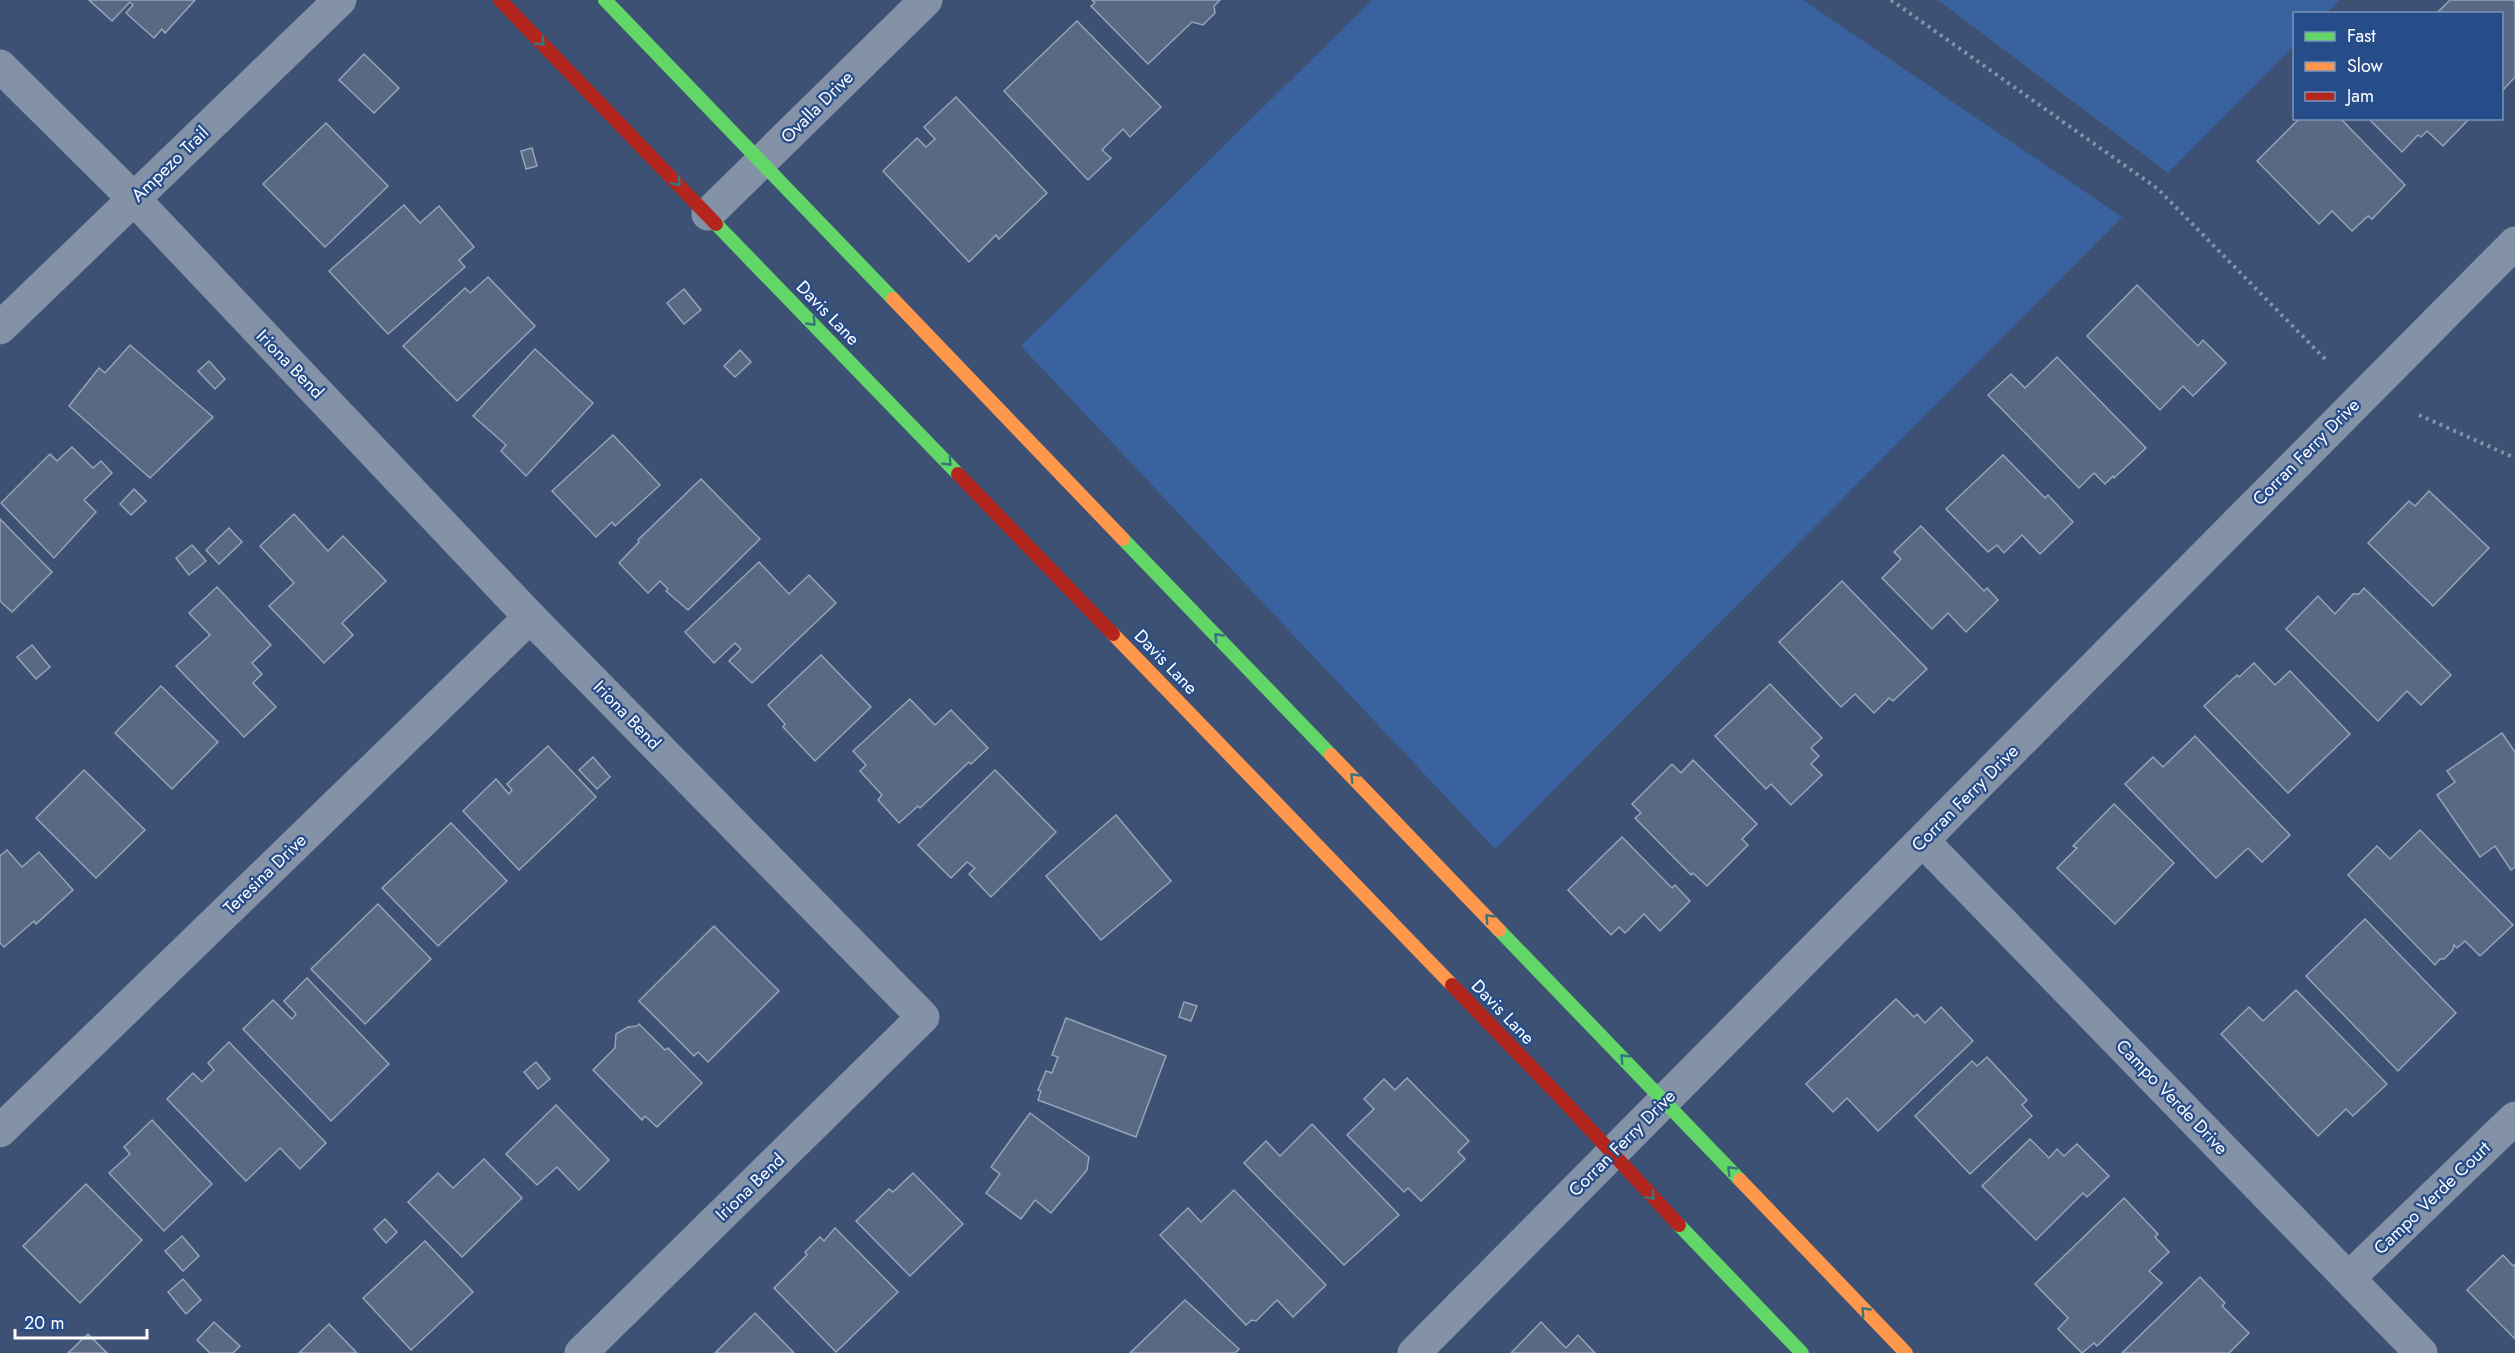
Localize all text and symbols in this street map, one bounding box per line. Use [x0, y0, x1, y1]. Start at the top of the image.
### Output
legend [2293, 12, 2503, 120]
text: Fast [2347, 23, 2376, 49]
one-way arrow [533, 34, 544, 45]
text: Slow [2347, 53, 2384, 79]
street label: Ovalla Drive [775, 65, 859, 149]
text: Jam [2345, 83, 2374, 109]
street label: Ampezo Trail [125, 120, 215, 208]
one-way arrow [669, 174, 680, 185]
street label: Davis Lane [790, 275, 866, 351]
one-way arrow [805, 315, 816, 326]
street label: Iriona Bend [250, 323, 330, 405]
street label: Corran Ferry Drive [2247, 393, 2365, 511]
one-way arrow [940, 455, 951, 466]
street label: Davis Lane [1128, 624, 1204, 700]
one-way arrow [1215, 633, 1226, 644]
street label: Iriona Bend [587, 674, 667, 756]
street label: Corran Ferry Drive [1906, 739, 2024, 857]
one-way arrow [1350, 774, 1361, 785]
street label: Teresina Drive [218, 828, 312, 920]
one-way arrow [1485, 914, 1496, 924]
street label: Davis Lane [1465, 974, 1541, 1050]
street label: Campo Verde Drive [2110, 1034, 2234, 1160]
one-way arrow [1621, 1054, 1632, 1065]
street label: Corran Ferry Drive [1563, 1084, 1681, 1202]
street label: Campo Verde Court [2368, 1135, 2497, 1261]
street label: Iriona Bend [709, 1147, 791, 1227]
one-way arrow [1727, 1166, 1738, 1176]
one-way arrow [1644, 1190, 1655, 1200]
scale bar [15, 1302, 147, 1340]
one-way arrow [1862, 1307, 1873, 1318]
text: 20 m [24, 1310, 64, 1336]

